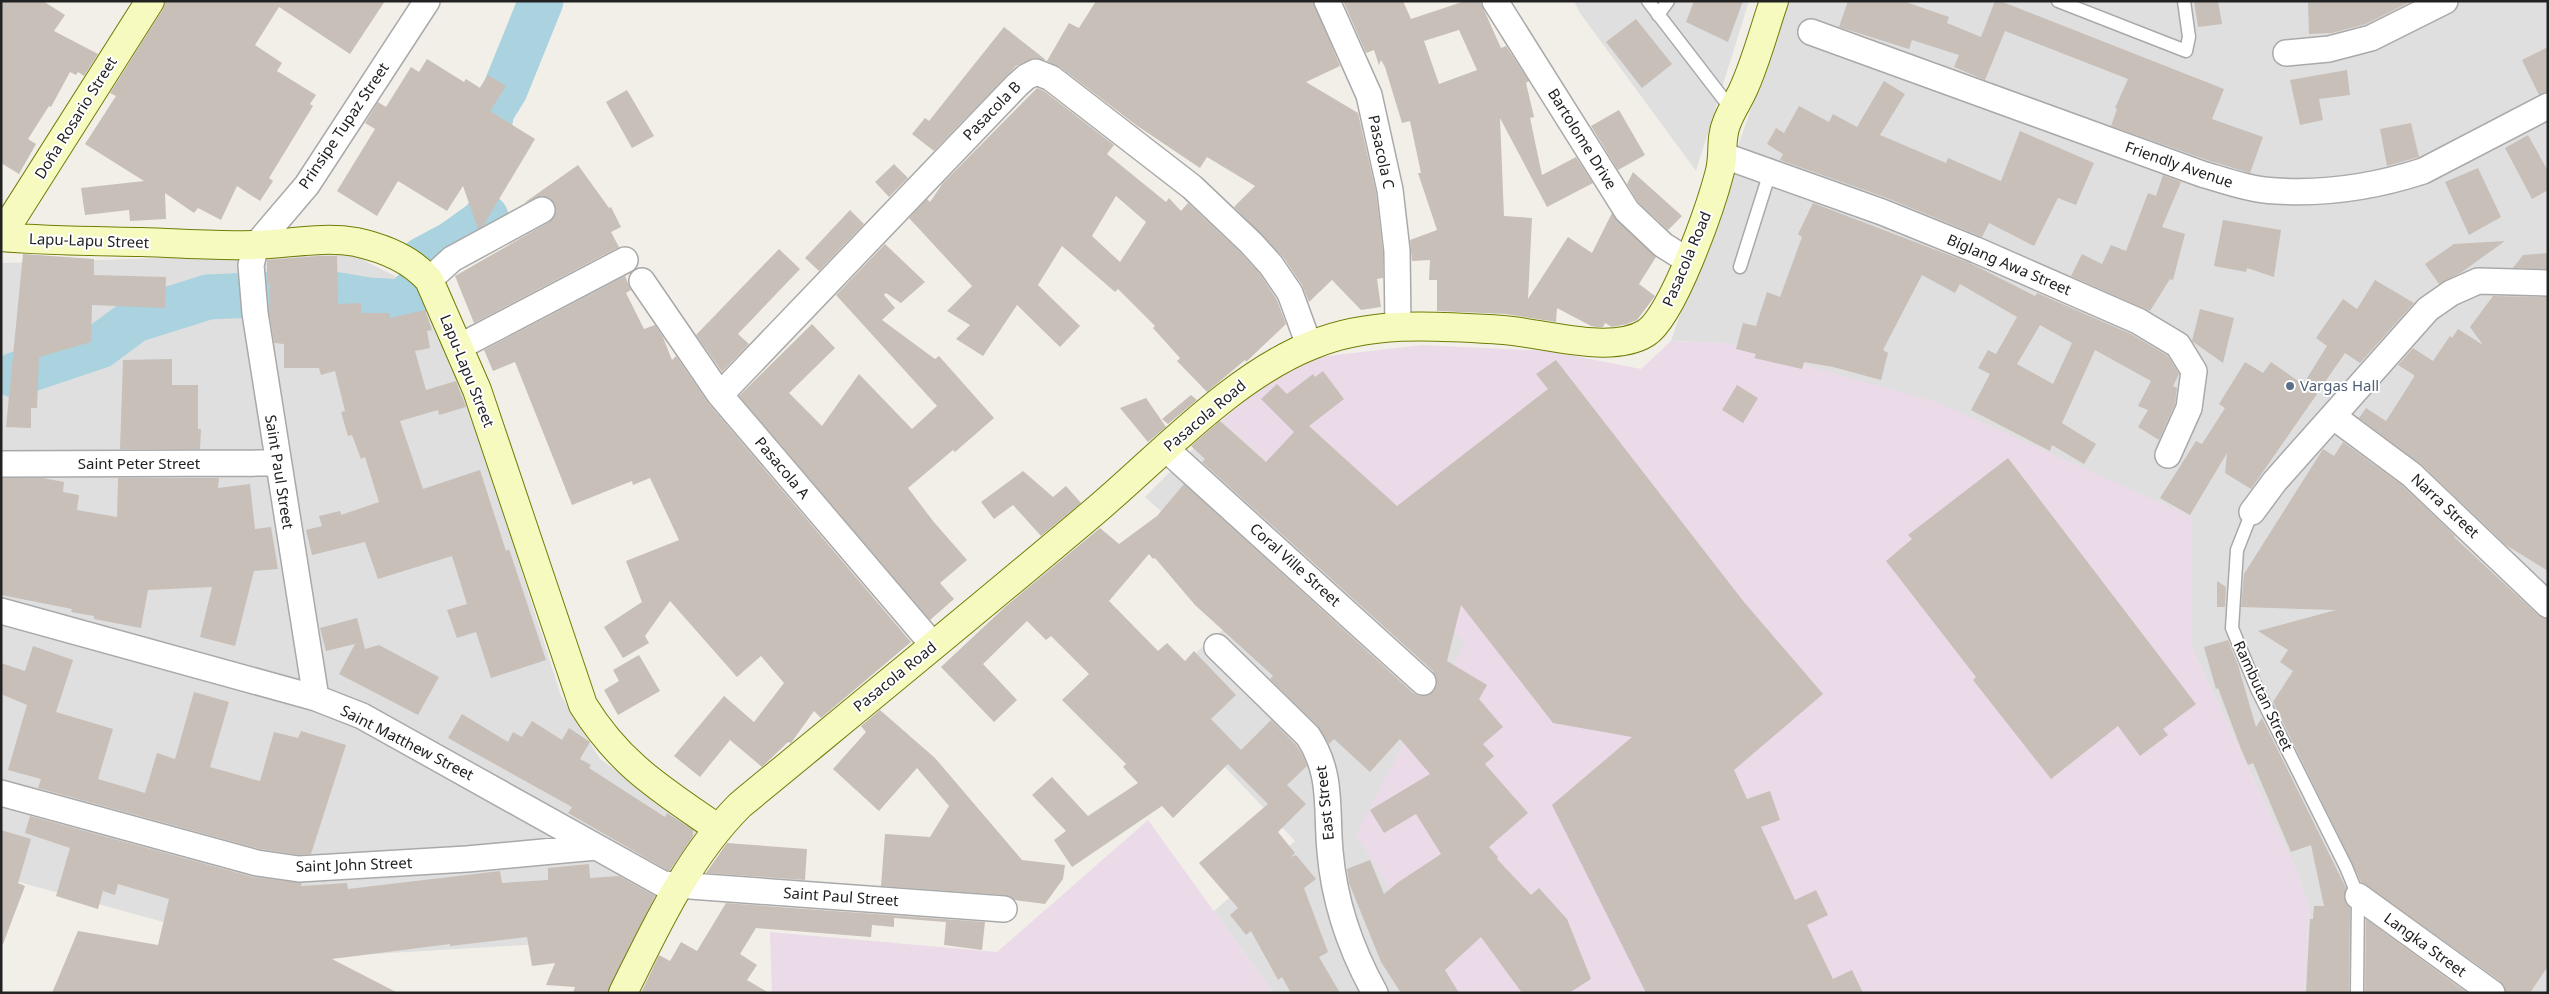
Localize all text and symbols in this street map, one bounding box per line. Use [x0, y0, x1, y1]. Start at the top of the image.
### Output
street label: Doña Rosario Street [29, 52, 121, 182]
street label: Prinsipe Tupaz Street [293, 58, 393, 193]
street label: Pasacola B [958, 76, 1025, 144]
street label: Bartolome Drive [1544, 84, 1622, 193]
street label: Pasacola C [1364, 113, 1400, 191]
street label: Friendly Avenue [2123, 136, 2236, 192]
street label: Pasacola Road [1657, 208, 1715, 309]
street label: Lapu-Lapu Street [29, 228, 150, 252]
street label: Biglang Awa Street [1944, 229, 2075, 300]
street label: Lapu-Lapu Street [436, 311, 500, 431]
street label: Pasacola Road [1159, 375, 1250, 456]
place label: Vargas Hall [2300, 375, 2379, 395]
marker: Vargas Hall [2284, 380, 2296, 392]
street label: Saint Paul Street [261, 413, 299, 531]
street label: Pasacola A [751, 432, 815, 503]
street label: Saint Peter Street [78, 453, 201, 473]
street label: Narra Street [2407, 469, 2484, 542]
street label: Coral Ville Street [1246, 518, 1346, 611]
street label: Pasacola Road [849, 636, 940, 716]
street label: Rambutan Street [2230, 637, 2298, 754]
street label: Saint Matthew Street [337, 700, 478, 785]
street label: East Street [1310, 764, 1338, 842]
street label: Saint John Street [295, 852, 413, 876]
street label: Saint Paul Street [783, 882, 900, 910]
street label: Langka Street [2380, 908, 2471, 981]

